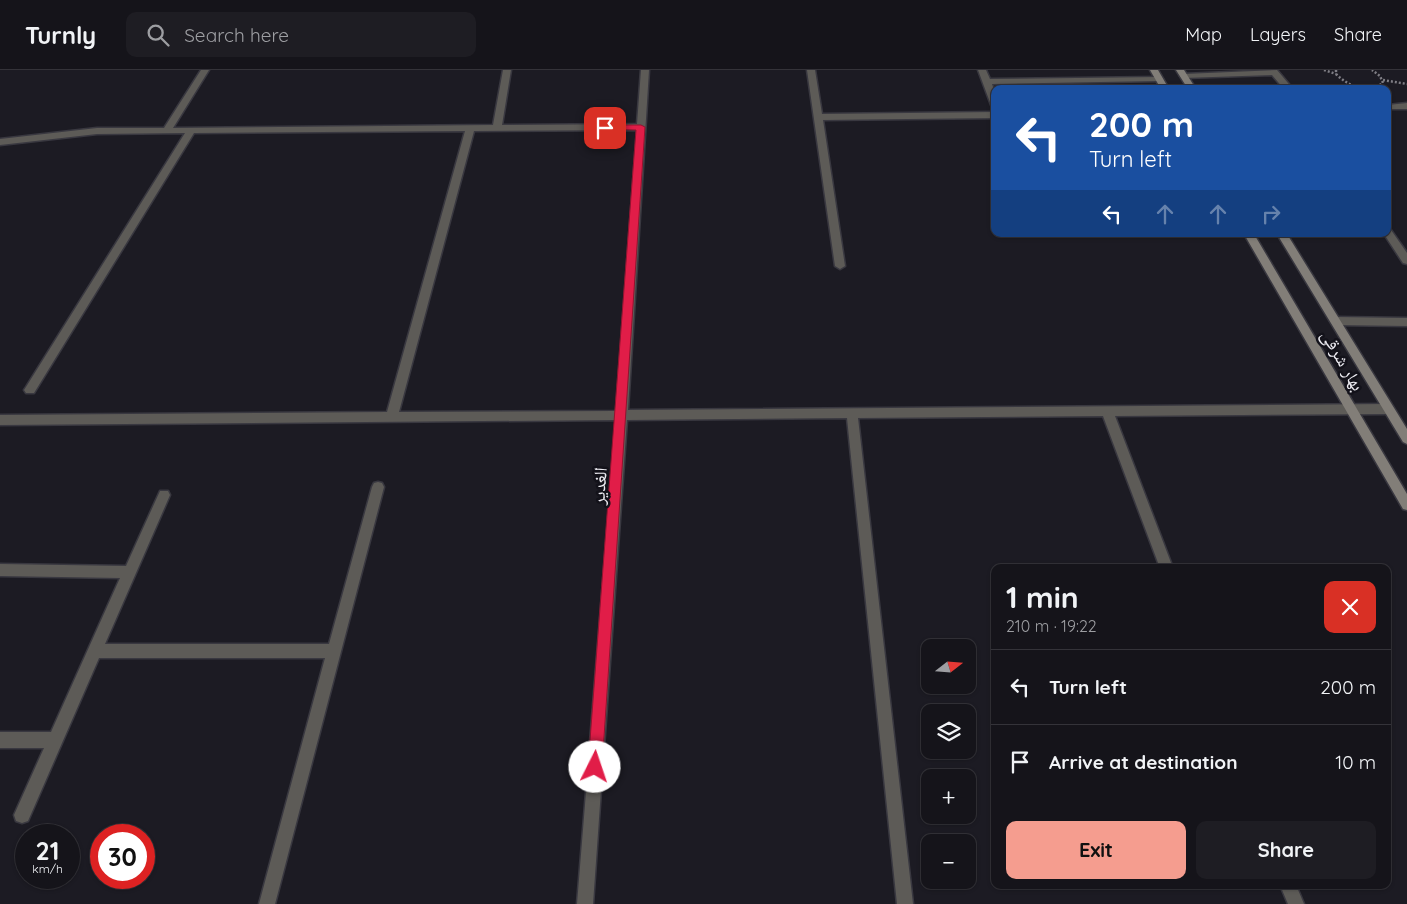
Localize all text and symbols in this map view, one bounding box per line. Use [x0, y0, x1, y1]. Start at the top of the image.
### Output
search box [126, 12, 476, 57]
text: Turnly [25, 20, 96, 50]
icon: search [144, 21, 172, 49]
text: Search here [184, 23, 289, 47]
text: Map [1185, 23, 1222, 46]
text: Layers [1250, 23, 1306, 46]
text: Share [1334, 23, 1382, 46]
text: 200 m [1089, 102, 1194, 146]
icon: left [1006, 105, 1071, 170]
pin [584, 107, 626, 149]
icon: arrive [591, 114, 619, 142]
text: Turn left [1089, 145, 1172, 173]
icon: left [1098, 200, 1126, 228]
icon: ahead [1151, 200, 1179, 228]
icon: ahead [1204, 200, 1232, 228]
icon: right [1257, 200, 1285, 228]
street label: بهار شرقی [1316, 325, 1370, 395]
street label: الغدیر [586, 466, 612, 507]
text: 1 min [1006, 578, 1079, 616]
button: close [1324, 581, 1376, 633]
text: 210 m · 19:22 [1006, 616, 1097, 636]
north arrow [921, 639, 976, 694]
map controls [921, 639, 976, 889]
icon: left [1006, 673, 1034, 701]
text: Turn left [1049, 675, 1127, 699]
text: 200 m [1320, 675, 1376, 699]
button: layers [921, 704, 976, 759]
position arrow [568, 740, 620, 792]
icon: arrive [1006, 748, 1034, 776]
text: Arrive at destination [1049, 750, 1238, 774]
text: 10 m [1335, 750, 1376, 774]
button: + [921, 769, 976, 824]
button: Exit [1006, 821, 1186, 879]
button: Share [1196, 821, 1376, 879]
speed limit sign: 30 [90, 824, 155, 889]
button: − [921, 834, 976, 889]
text: 21 [36, 835, 59, 866]
text: km/h [32, 861, 63, 876]

